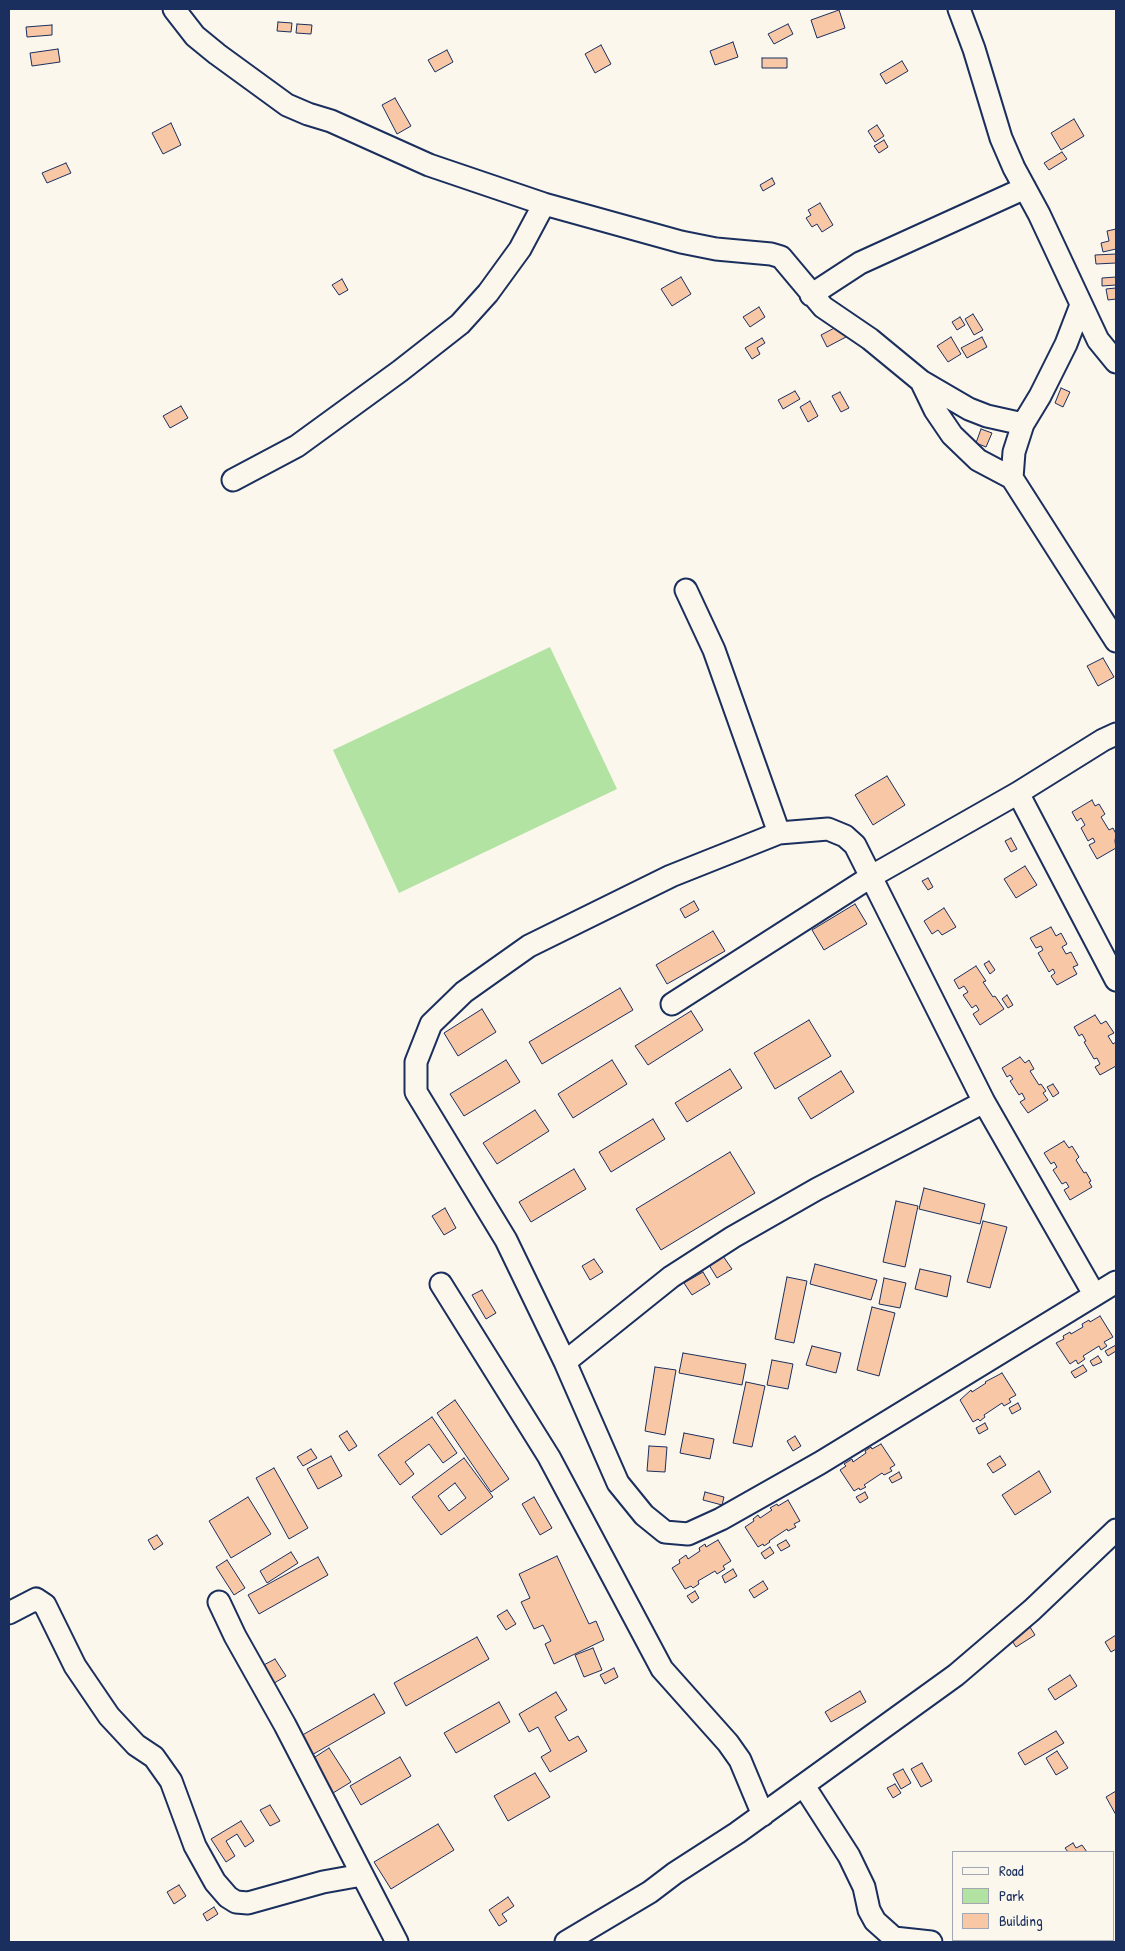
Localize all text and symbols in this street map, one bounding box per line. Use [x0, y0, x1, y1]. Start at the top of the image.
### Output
legend [952, 1851, 1115, 1941]
text: Road [999, 1860, 1024, 1881]
text: Park [999, 1885, 1024, 1906]
text: Building [999, 1910, 1043, 1931]

